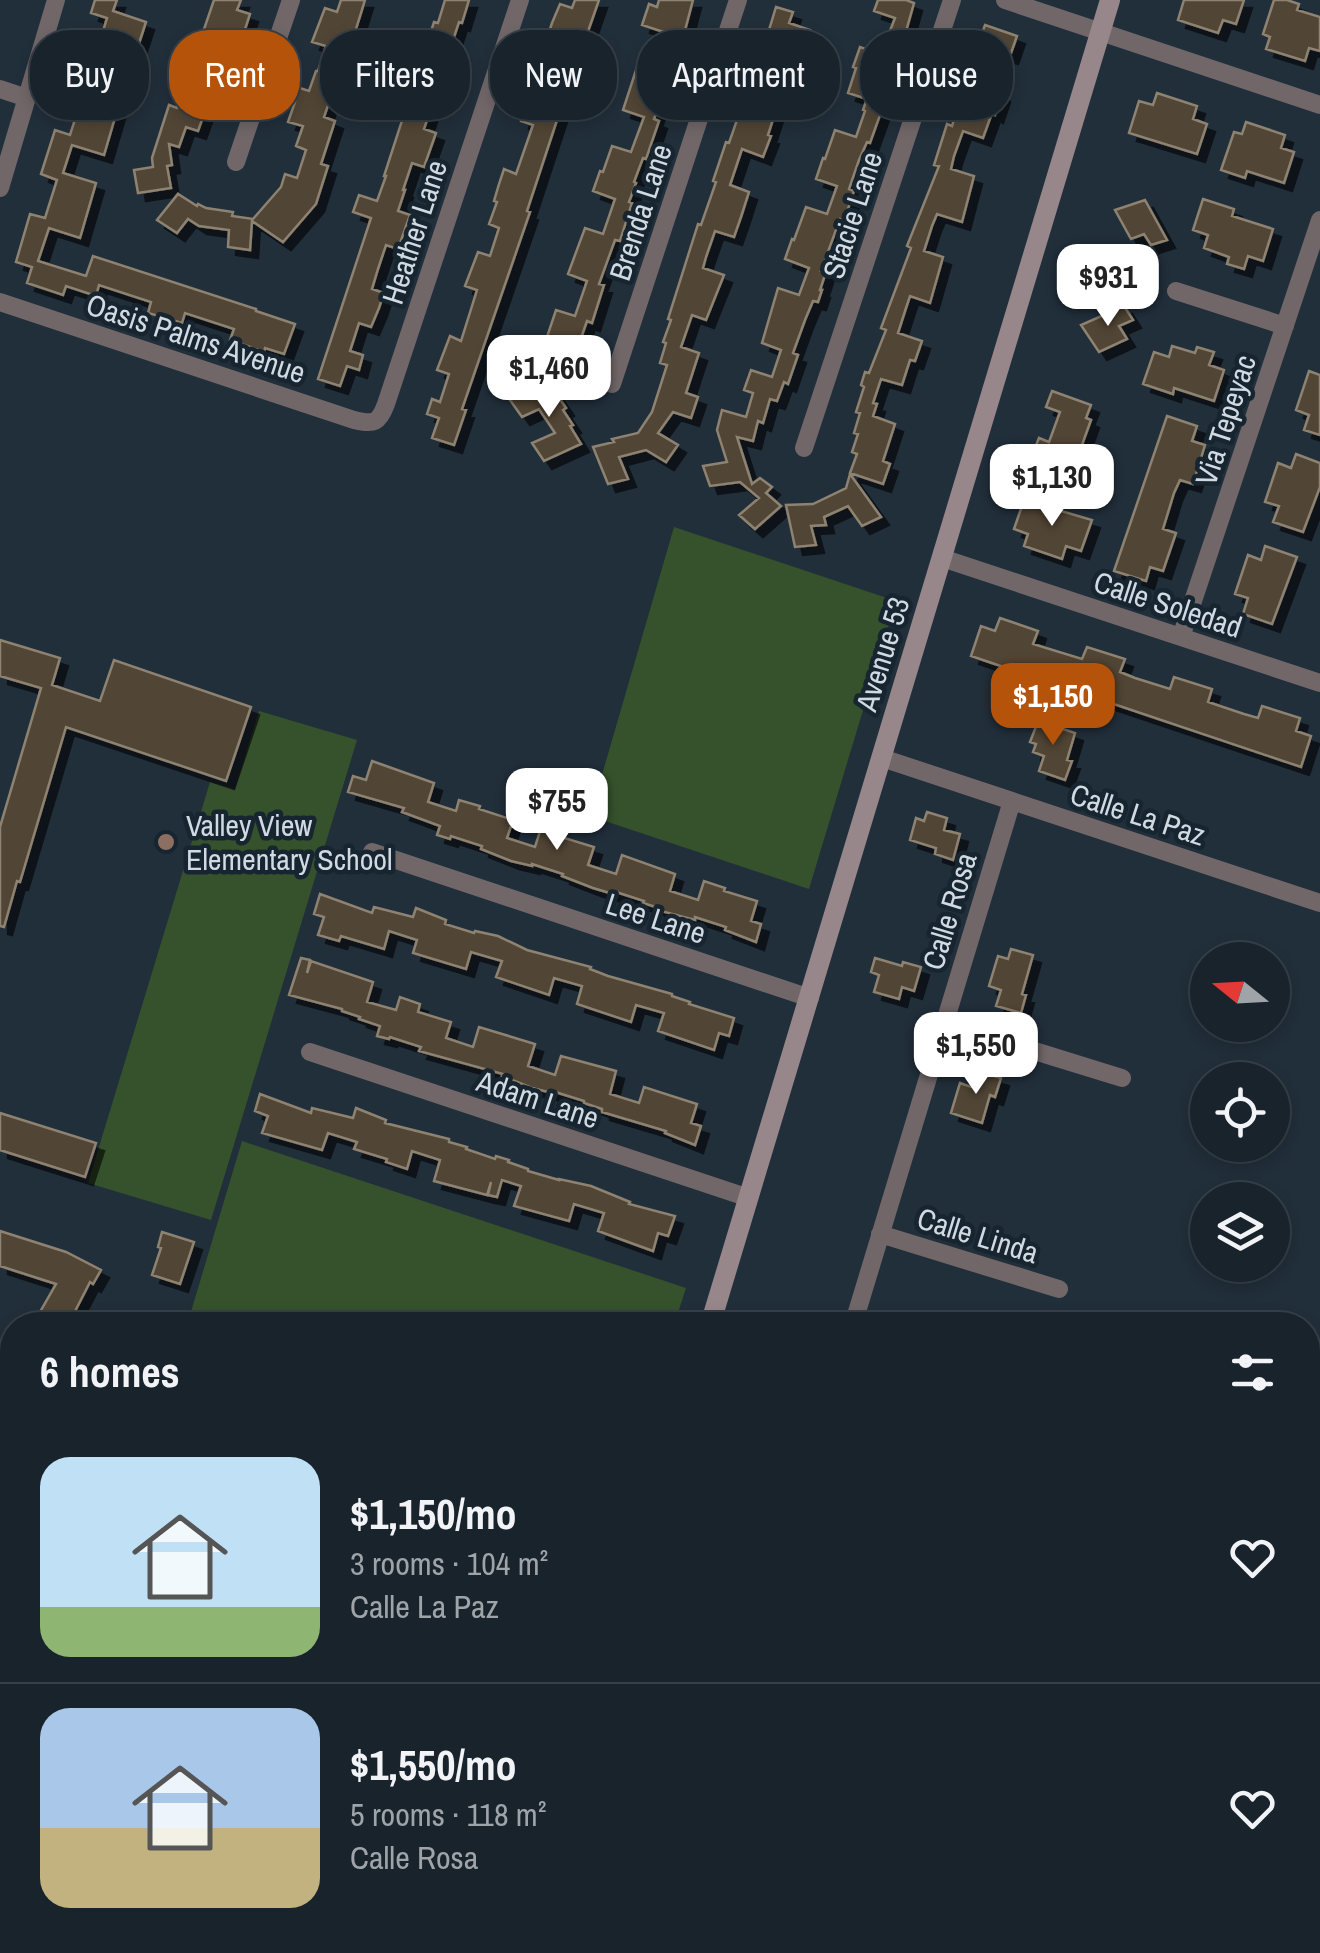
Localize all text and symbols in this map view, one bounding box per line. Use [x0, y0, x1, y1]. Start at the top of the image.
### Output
chip: Buy [30, 30, 149, 120]
chip: Rent [169, 30, 300, 120]
chip: Filters [320, 30, 470, 120]
chip: New [490, 30, 617, 120]
chip: Apartment [637, 30, 840, 120]
chip: House [860, 30, 1013, 120]
street label: Brenda Lane [599, 139, 681, 285]
street label: Stacie Lane [813, 146, 891, 284]
street label: Heather Lane [372, 155, 456, 309]
pin: $931 [1049, 244, 1167, 329]
text: $931 [1079, 255, 1137, 298]
street label: Oasis Palms Avenue [81, 284, 311, 392]
pin: $1,460 [468, 335, 630, 420]
text: $1,460 [509, 346, 589, 389]
street label: Via Tepeyac [1185, 350, 1265, 490]
pin: $1,130 [971, 444, 1133, 529]
text: $1,130 [1012, 455, 1092, 498]
street label: Calle Soledad [1089, 561, 1247, 647]
street label: Avenue 53 [845, 592, 918, 717]
pin: $1,150 [972, 663, 1134, 748]
text: $1,150 [1013, 674, 1093, 717]
pin: $755 [498, 768, 616, 853]
street label: Calle La Paz [1065, 773, 1211, 855]
text: $755 [528, 779, 586, 822]
place label: Valley View Elementary School [186, 805, 392, 879]
marker: Valley View Elementary School [155, 831, 177, 853]
street label: Calle Rosa [912, 847, 986, 974]
street label: Lee Lane [601, 883, 711, 953]
north arrow [1190, 942, 1290, 1042]
map controls [1190, 942, 1290, 1282]
pin: $1,550 [895, 1012, 1057, 1097]
text: $1,550 [936, 1023, 1016, 1066]
street label: Adam Lane [471, 1060, 604, 1137]
button: locate [1190, 1062, 1290, 1162]
button: layers [1190, 1182, 1290, 1282]
street label: Calle Linda [913, 1198, 1044, 1272]
text: 6 homes [40, 1344, 180, 1400]
icon: filters [1225, 1345, 1280, 1400]
text: $1,150/mo [350, 1486, 517, 1542]
icon: home [120, 1497, 240, 1617]
icon: heart [1225, 1530, 1280, 1585]
text: 3 rooms · 104 m² [350, 1542, 548, 1585]
text: Calle La Paz [350, 1585, 499, 1628]
text: $1,550/mo [350, 1737, 517, 1793]
icon: home [120, 1748, 240, 1868]
icon: heart [1225, 1781, 1280, 1836]
text: 5 rooms · 118 m² [350, 1793, 546, 1836]
text: Calle Rosa [350, 1836, 478, 1879]

